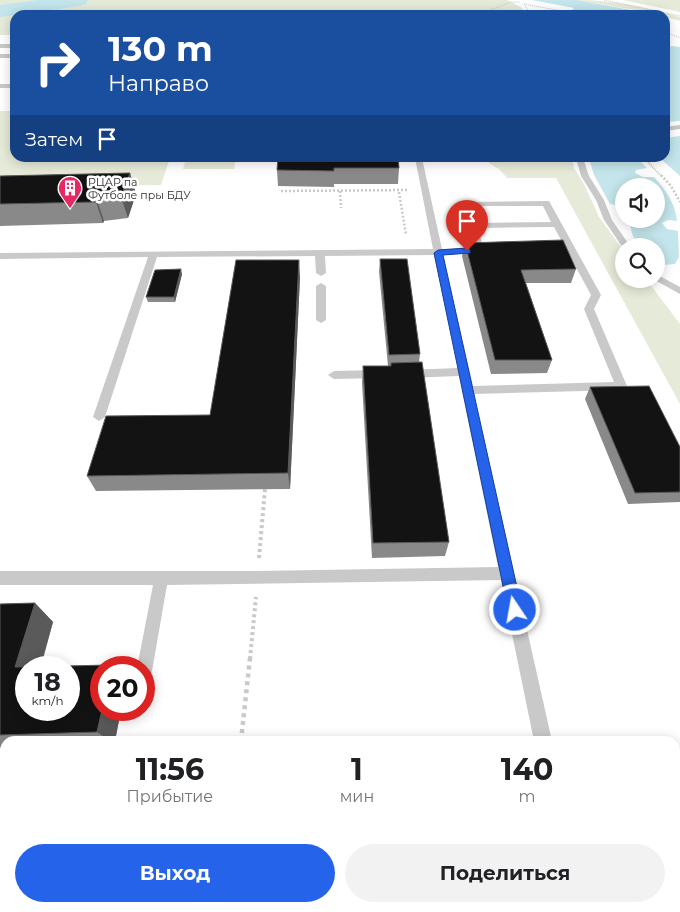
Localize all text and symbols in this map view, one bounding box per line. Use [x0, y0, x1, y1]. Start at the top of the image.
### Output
text: 130 m [108, 27, 213, 70]
icon: right [25, 30, 90, 95]
text: Направо [108, 70, 209, 97]
icon: arrive [93, 125, 121, 153]
text: Затем [25, 128, 83, 151]
building icon: РЦАР па Футболе пры БДУ [57, 175, 83, 209]
place label: РЦАР па Футболе пры БДУ [88, 175, 191, 202]
map controls [615, 178, 665, 288]
button: sound [615, 178, 665, 228]
pin [446, 200, 488, 251]
icon: arrive [453, 207, 481, 235]
button: search [615, 238, 665, 288]
position arrow [488, 583, 540, 635]
speed limit sign: 20 [90, 656, 155, 721]
text: 18 [34, 667, 61, 697]
text: km/h [31, 693, 64, 708]
text: 11:56 [136, 751, 204, 788]
text: 1 [351, 751, 363, 788]
text: 140 [501, 751, 553, 788]
text: Прибытие [126, 787, 213, 806]
text: мин [340, 787, 374, 806]
text: m [519, 787, 536, 806]
button: Выход [15, 844, 335, 902]
button: Поделиться [345, 844, 665, 902]

